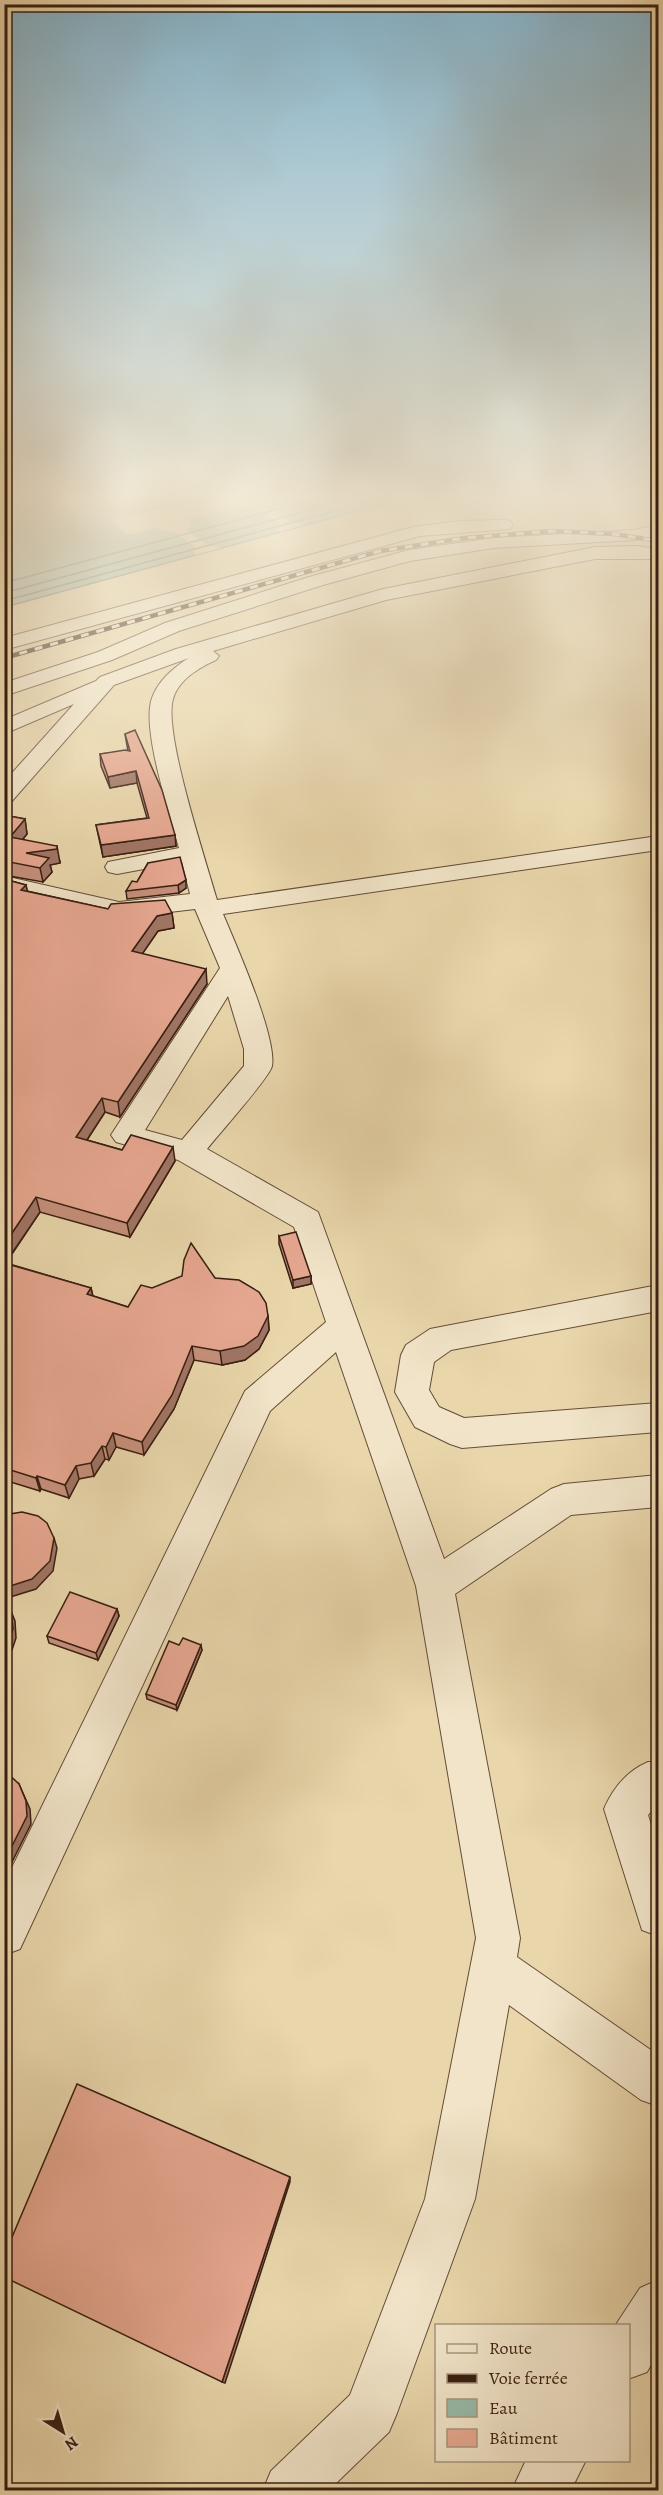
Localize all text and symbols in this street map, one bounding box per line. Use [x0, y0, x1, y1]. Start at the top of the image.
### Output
legend [435, 2324, 630, 2462]
text: Route [489, 2336, 532, 2360]
text: Voie ferrée [488, 2366, 568, 2390]
text: Eau [489, 2396, 518, 2420]
north arrow [33, 2402, 93, 2462]
text: Bâtiment [489, 2426, 558, 2450]
text: N [60, 2431, 83, 2456]

